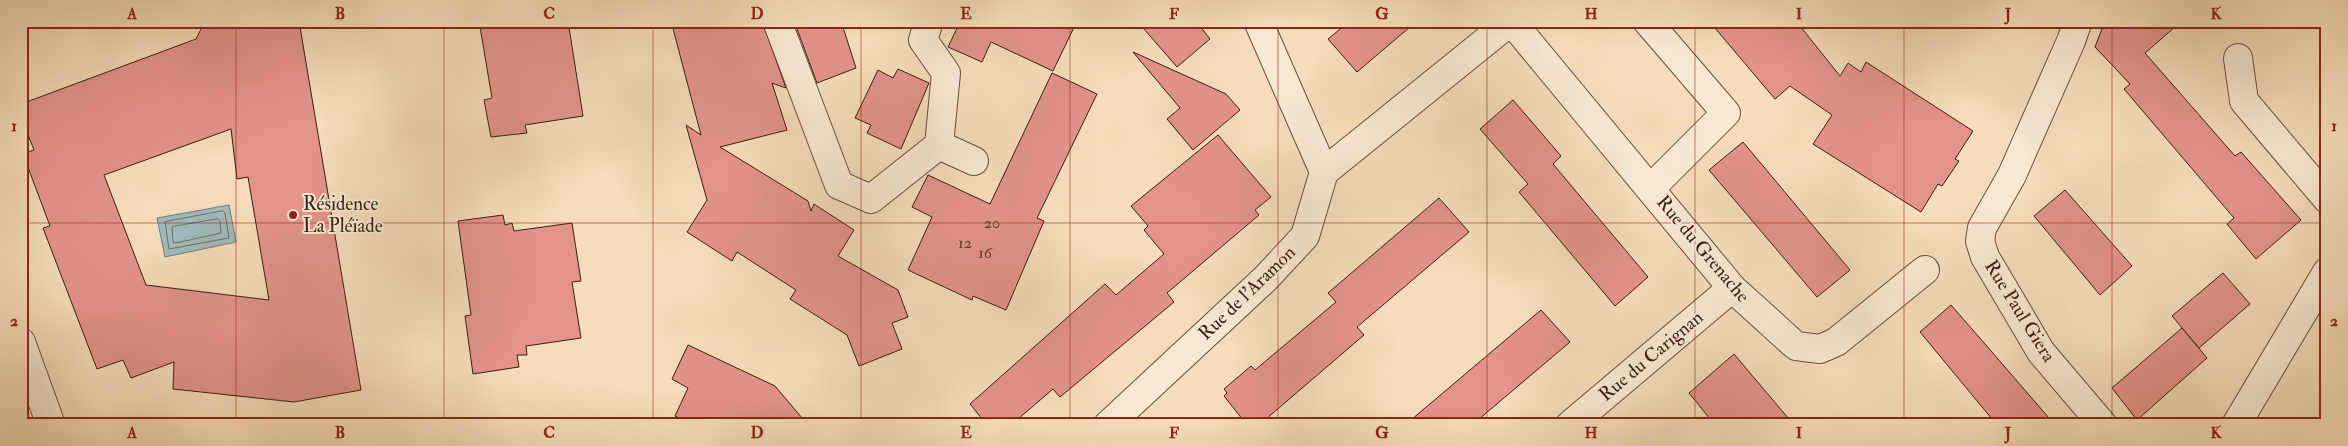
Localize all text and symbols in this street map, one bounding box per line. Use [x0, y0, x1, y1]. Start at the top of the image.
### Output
text: A [126, 4, 138, 24]
text: B [335, 4, 345, 24]
text: C [543, 4, 555, 24]
text: D [750, 4, 764, 24]
text: E [960, 4, 972, 24]
text: F [1169, 4, 1179, 24]
text: G [1375, 4, 1389, 24]
text: H [1584, 4, 1598, 24]
text: I [1796, 4, 1803, 24]
text: J [2004, 4, 2012, 25]
text: K [2210, 4, 2222, 24]
text: 1 [11, 116, 17, 136]
text: 1 [2331, 116, 2337, 136]
street label: Rue du Grenache [1651, 191, 1755, 307]
place label: Résidence La Pléïade [303, 192, 383, 238]
marker: Résidence La Pléïade [287, 209, 299, 221]
house number: 20 [984, 213, 1000, 233]
house number: 12 [958, 233, 972, 253]
street label: Rue de l'Aramon [1193, 240, 1301, 345]
house number: 16 [978, 243, 993, 263]
street label: Rue Paul Giera [1979, 255, 2061, 367]
street label: Rue du Carignan [1594, 305, 1708, 407]
text: 2 [10, 311, 18, 331]
text: 2 [2330, 311, 2338, 331]
text: A [126, 423, 138, 443]
text: B [335, 423, 345, 443]
text: C [543, 423, 555, 443]
text: D [750, 423, 764, 443]
text: E [960, 423, 972, 443]
text: F [1169, 423, 1179, 443]
text: G [1375, 423, 1389, 443]
text: H [1584, 423, 1598, 443]
text: I [1796, 423, 1803, 443]
text: J [2004, 423, 2012, 444]
text: K [2210, 423, 2222, 443]

